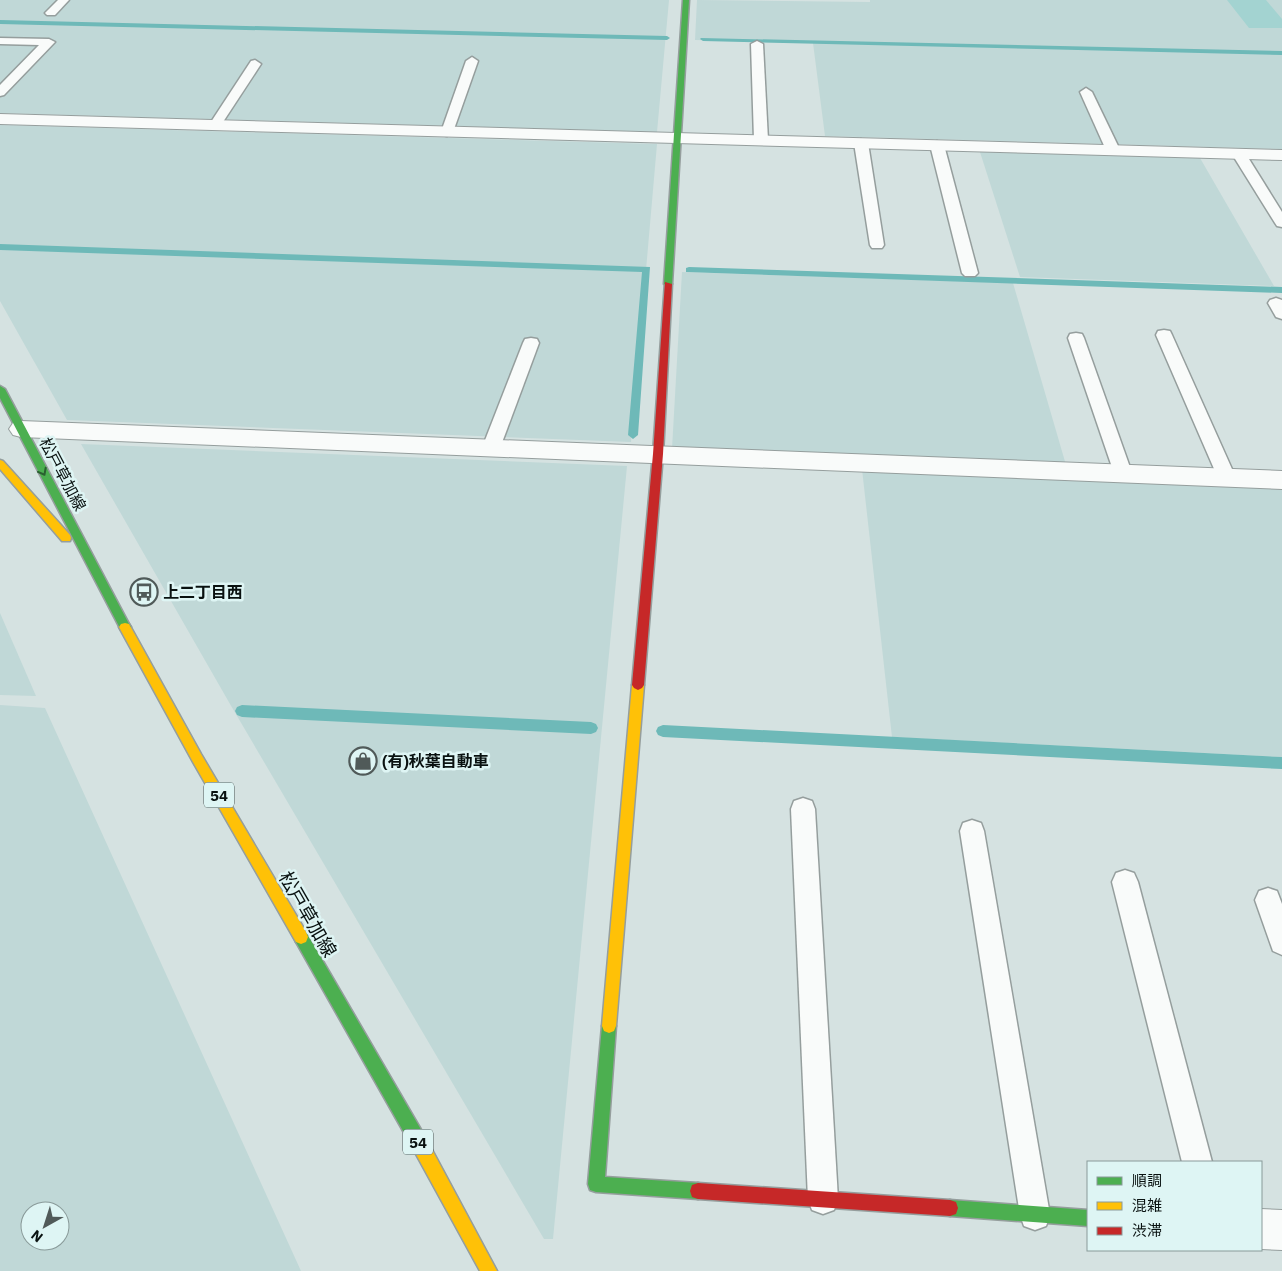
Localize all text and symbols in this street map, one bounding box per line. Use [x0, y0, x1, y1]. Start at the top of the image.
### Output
street label: 松戸草加線 [35, 434, 91, 514]
one-way arrow [37, 467, 47, 476]
bus stop icon: 上二丁目西 [129, 577, 159, 607]
place label: 上二丁目西 [163, 582, 243, 602]
shop icon: (有)秋葉自動車 [348, 746, 378, 776]
place label: (有)秋葉自動車 [382, 751, 489, 771]
road number: 54 [204, 782, 234, 808]
street label: 松戸草加線 [274, 867, 342, 961]
road number: 54 [403, 1130, 433, 1154]
legend [1087, 1161, 1262, 1251]
text: 順調 [1132, 1171, 1162, 1190]
text: 混雑 [1132, 1196, 1162, 1215]
north arrow [20, 1201, 70, 1251]
text: 渋滞 [1132, 1221, 1162, 1240]
text: N [27, 1226, 46, 1246]

